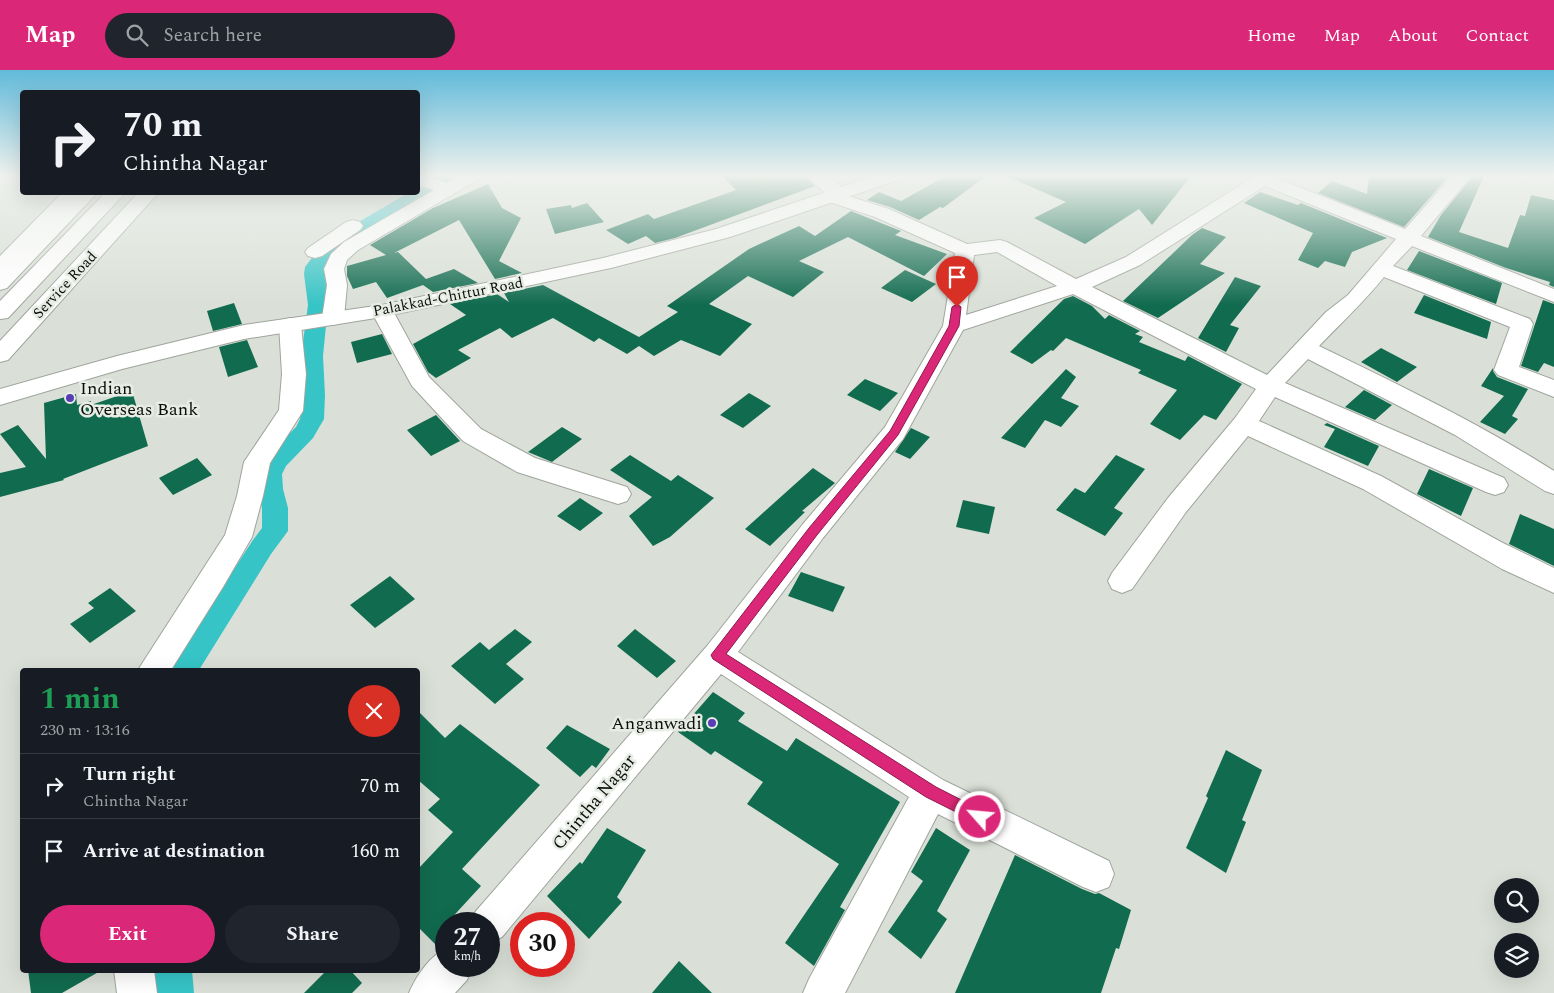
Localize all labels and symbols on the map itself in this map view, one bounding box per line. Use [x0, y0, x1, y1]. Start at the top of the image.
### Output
street label: Service Road [27, 246, 103, 324]
pin [936, 256, 978, 307]
street label: Palakkad-Chittur Road [371, 271, 525, 323]
place label: Indian Overseas Bank [80, 375, 198, 423]
marker: Indian Overseas Bank [64, 392, 76, 404]
place label: Anganwadi [611, 710, 702, 737]
marker: Anganwadi [706, 717, 718, 729]
street label: Chintha Nagar [546, 748, 642, 856]
position arrow [953, 790, 1005, 842]
speed limit sign: 30 [510, 912, 575, 977]

